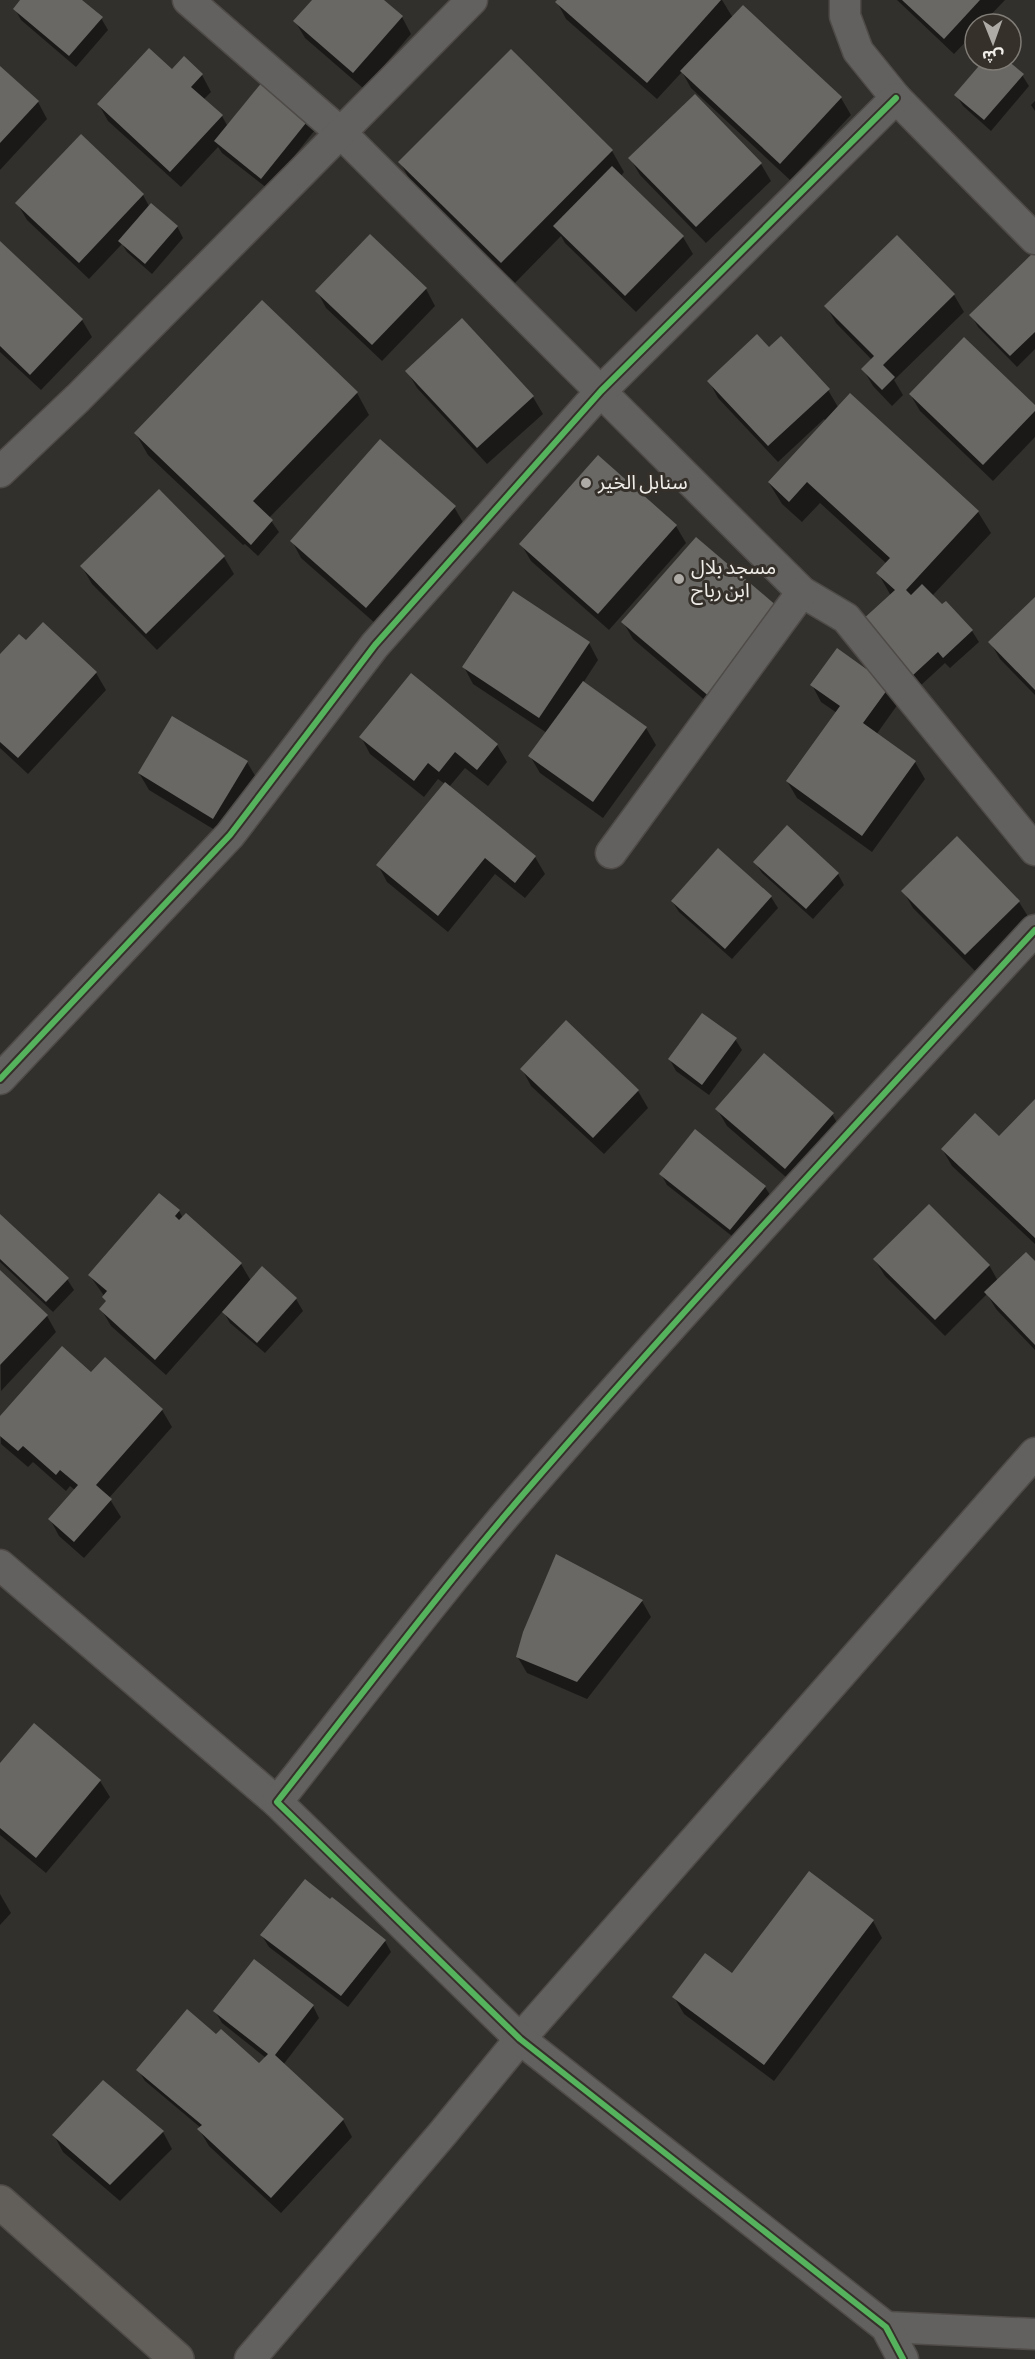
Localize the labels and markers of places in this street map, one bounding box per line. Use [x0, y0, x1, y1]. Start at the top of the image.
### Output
place label: سنابل الخير [597, 471, 688, 495]
marker: سنابل الخير [579, 476, 593, 490]
place label: مسجد بلال ابن رباح [691, 556, 776, 605]
marker: مسجد بلال ابن رباح [672, 572, 686, 586]

